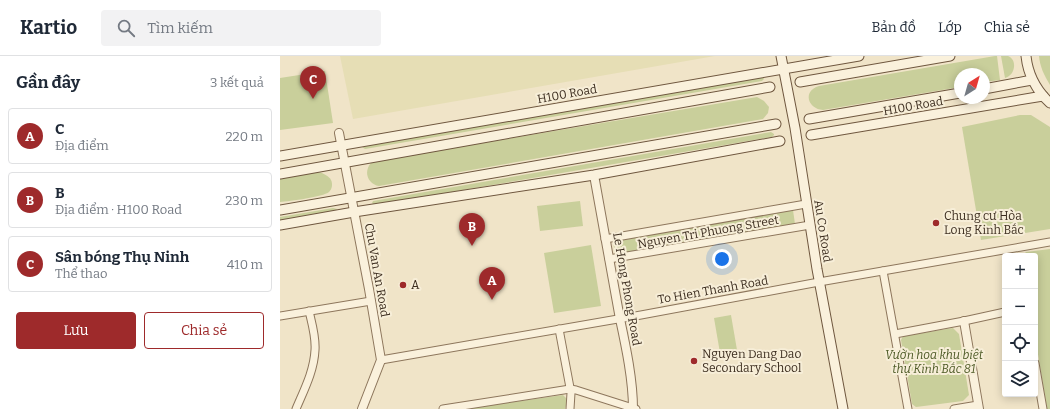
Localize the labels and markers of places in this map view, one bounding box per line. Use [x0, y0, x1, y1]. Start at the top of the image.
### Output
pin: C [300, 66, 326, 99]
place label: Chung cư Hòa Long Kinh Bắc [944, 209, 1024, 237]
pin: B [459, 213, 485, 246]
marker: Chung cư Hòa Long Kinh Bắc [931, 218, 941, 228]
pin: A [479, 267, 505, 300]
place label: A [411, 278, 420, 292]
marker: A [398, 280, 408, 290]
place label: Nguyen Dang Dao Secondary School [702, 347, 802, 375]
marker: Nguyen Dang Dao Secondary School [689, 356, 699, 366]

